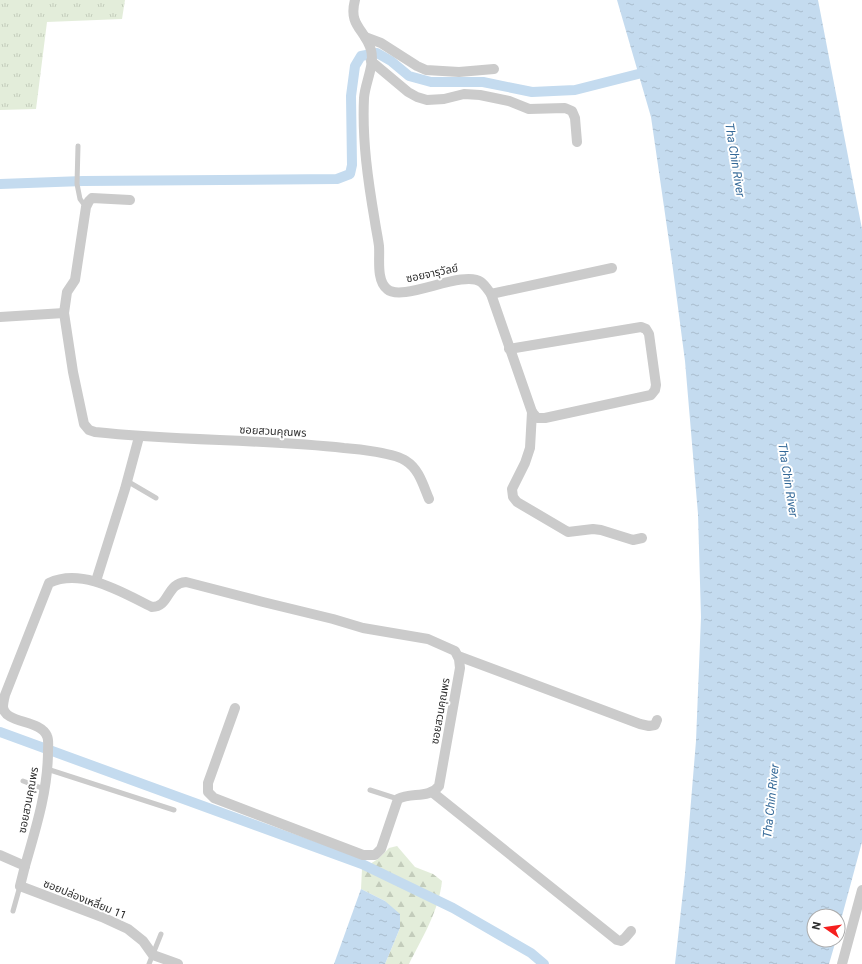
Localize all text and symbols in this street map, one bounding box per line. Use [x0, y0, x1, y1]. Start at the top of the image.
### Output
water label: Tha Chin River [722, 122, 748, 199]
street label: ซอยจารุวัลย์ [405, 262, 459, 285]
street label: ซอยสวนคุณพร [239, 423, 307, 440]
water label: Tha Chin River [775, 442, 801, 519]
street label: ซอยสวนคุณพร [428, 677, 453, 745]
water label: Tha Chin River [760, 762, 782, 839]
street label: ซอยสวนคุณพร [16, 766, 41, 834]
street label: ซอยปล่องเหลี่ยม 11 [41, 875, 129, 922]
north arrow [806, 908, 846, 948]
text: N [810, 920, 824, 931]

